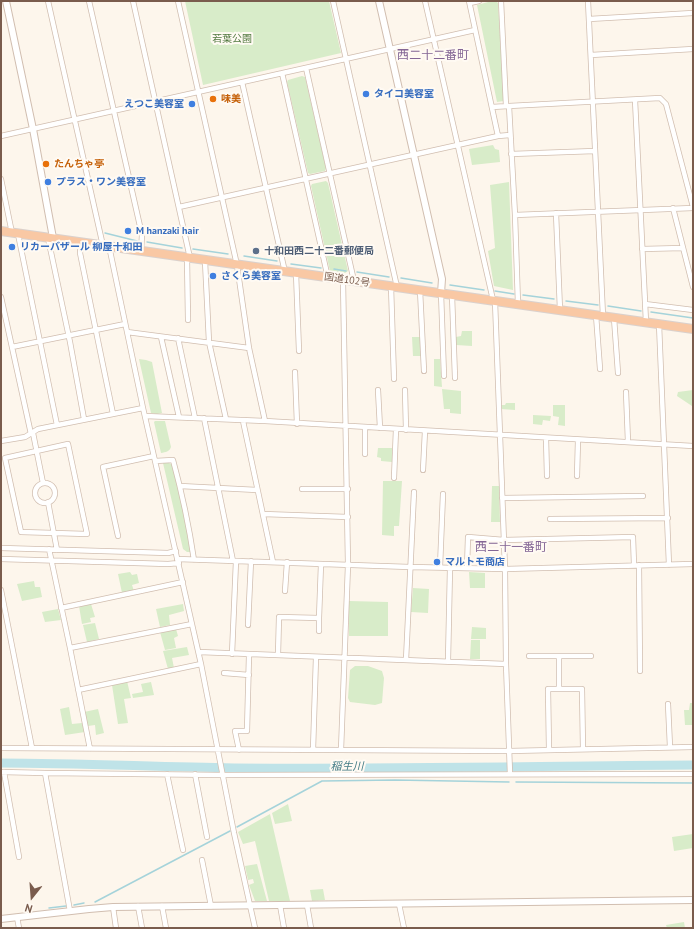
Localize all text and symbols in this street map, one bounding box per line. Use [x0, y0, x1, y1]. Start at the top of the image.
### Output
park label: 若葉公園 [212, 33, 252, 45]
district label: 西二十二番町 [397, 49, 469, 63]
place label: タイコ美容室 [374, 88, 434, 100]
marker: タイコ美容室 [361, 89, 371, 99]
place label: 味美 [221, 93, 241, 105]
marker: 味美 [208, 94, 218, 104]
place label: えつこ美容室 [124, 98, 184, 110]
marker: えつこ美容室 [187, 99, 197, 109]
place label: たんちゃ亭 [54, 158, 104, 170]
marker: たんちゃ亭 [41, 159, 51, 169]
place label: プラス・ワン美容室 [56, 176, 146, 188]
marker: プラス・ワン美容室 [43, 177, 53, 187]
place label: M hanzaki hair [136, 225, 199, 237]
marker: M hanzaki hair [123, 226, 133, 236]
place label: リカーバザール 柳屋十和田 [20, 241, 143, 253]
marker: リカーバザール 柳屋十和田 [7, 242, 17, 252]
place label: 十和田西二十二番郵便局 [264, 245, 374, 257]
marker: 十和田西二十二番郵便局 [251, 246, 261, 256]
place label: さくら美容室 [221, 270, 281, 282]
marker: さくら美容室 [208, 271, 218, 281]
street label: 国道102号 [323, 271, 371, 289]
district label: 西二十一番町 [475, 541, 547, 555]
place label: マルトモ商店 [445, 556, 505, 568]
marker: マルトモ商店 [432, 557, 442, 567]
water label: 稲生川 [331, 760, 363, 774]
north arrow [12, 877, 52, 917]
text: N [23, 901, 34, 916]

